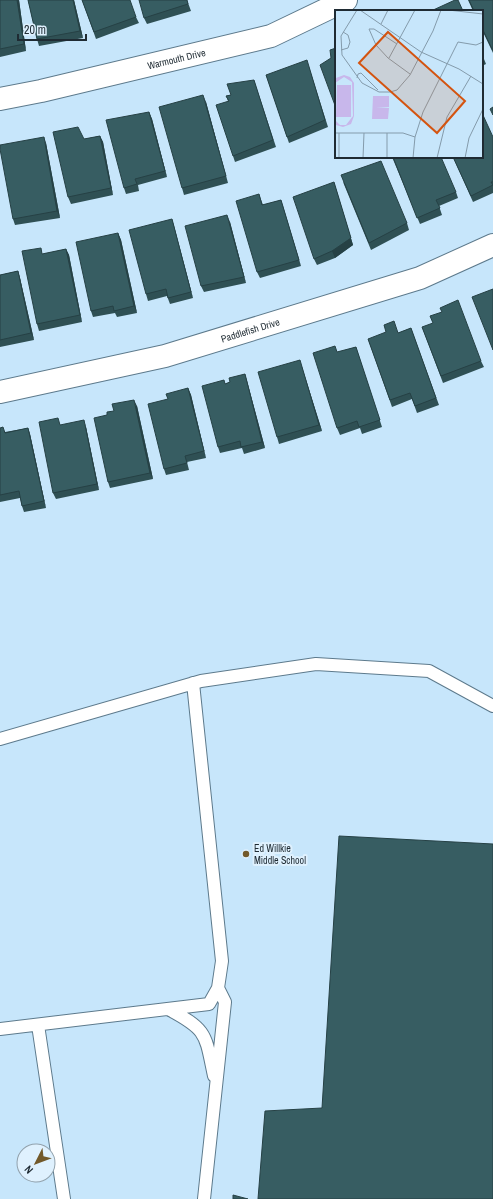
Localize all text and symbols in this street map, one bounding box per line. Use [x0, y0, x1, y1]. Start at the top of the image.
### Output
inset map [335, 10, 483, 158]
scale bar [18, 16, 86, 42]
text: 20 m [24, 22, 46, 38]
street label: Warmouth Drive [146, 45, 207, 72]
street label: Paddlefish Drive [219, 315, 282, 345]
place label: Ed Willkie Middle School [254, 842, 306, 867]
marker: Ed Willkie Middle School [241, 849, 251, 859]
north arrow [16, 1143, 56, 1183]
text: N [21, 1163, 36, 1177]

